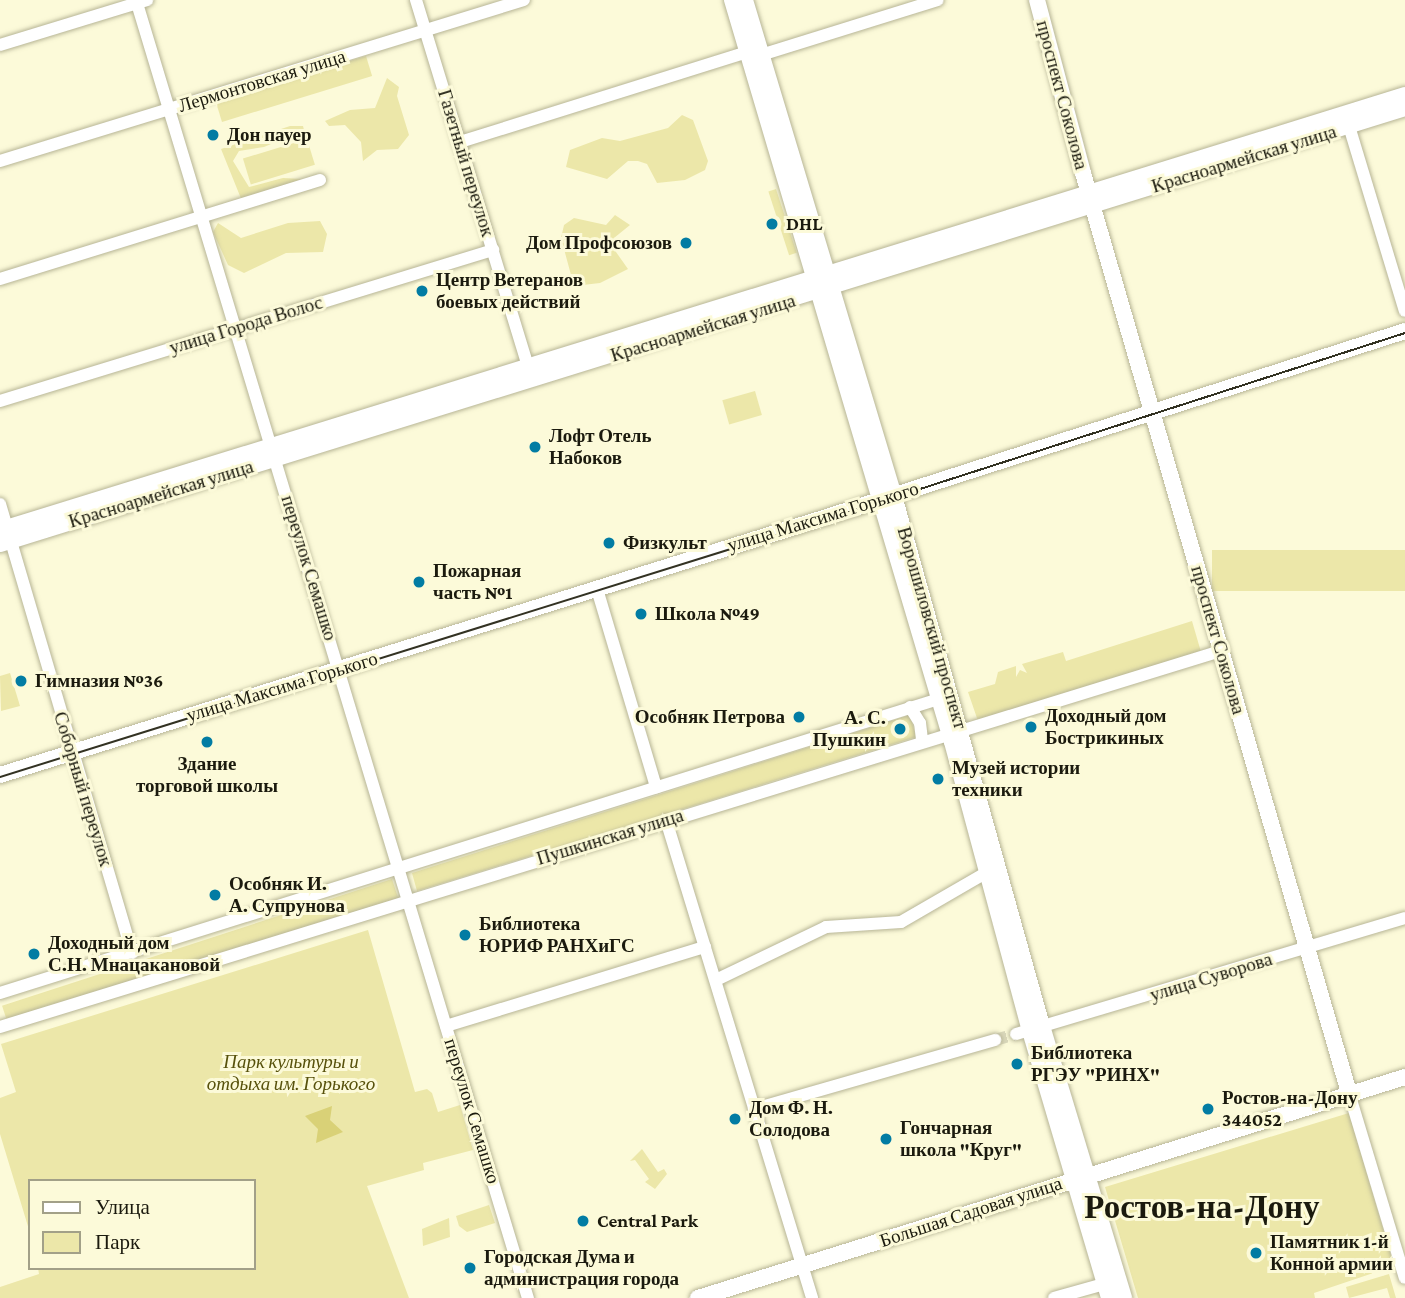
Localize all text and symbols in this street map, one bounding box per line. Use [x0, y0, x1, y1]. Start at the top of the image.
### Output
street label: проспект Соколова [1031, 18, 1093, 172]
street label: Лермонтовская улица [176, 45, 348, 117]
street label: Газетный переулок [433, 87, 499, 239]
street label: Красноармейская улица [1149, 120, 1339, 198]
place label: Дон пауер [227, 124, 312, 146]
marker: Дон пауер [205, 127, 221, 143]
place label: DHL [786, 213, 822, 235]
marker: DHL [764, 216, 780, 232]
place label: Дом Профсоюзов [526, 232, 672, 254]
marker: Дом Профсоюзов [678, 235, 694, 251]
place label: Центр Ветеранов боевых действий [436, 269, 583, 313]
marker: Центр Ветеранов боевых действий [414, 283, 430, 299]
street label: Красноармейская улица [608, 289, 798, 367]
street label: улица Города Волос [167, 291, 325, 359]
place label: Лофт Отель Набоков [549, 425, 652, 469]
marker: Лофт Отель Набоков [527, 439, 543, 455]
street label: Красноармейская улица [66, 455, 256, 533]
street label: улица Максима Горького [725, 477, 921, 557]
street label: переулок Семашко [276, 493, 342, 643]
street label: Ворошиловский проспект [892, 524, 972, 732]
place label: Физкульт [623, 532, 707, 554]
marker: Физкульт [601, 535, 617, 551]
place label: Пожарная часть №1 [433, 560, 521, 604]
street label: проспект Соколова [1186, 563, 1250, 717]
marker: Пожарная часть №1 [411, 574, 427, 590]
place label: Школа №49 [655, 603, 760, 625]
marker: Школа №49 [633, 606, 649, 622]
street label: улица Максима Горького [184, 647, 380, 727]
place label: Гимназия №36 [35, 670, 163, 692]
marker: Гимназия №36 [13, 673, 29, 689]
place label: Доходный дом Бострикиных [1045, 705, 1167, 749]
place label: Особняк Петрова [635, 706, 785, 728]
place label: А. С. Пушкин [813, 707, 886, 751]
street label: Соборный переулок [49, 709, 117, 869]
marker: Особняк Петрова [791, 709, 807, 725]
marker: Доходный дом Бострикиных [1023, 719, 1039, 735]
marker: А. С. Пушкин [892, 721, 908, 737]
marker: Здание торговой школы [199, 734, 215, 750]
place label: Здание торговой школы [136, 753, 278, 797]
place label: Музей истории техники [952, 757, 1080, 801]
marker: Музей истории техники [930, 771, 946, 787]
street label: Пушкинская улица [534, 804, 686, 870]
place label: Особняк И. А. Супрунова [229, 873, 345, 917]
marker: Особняк И. А. Супрунова [207, 887, 223, 903]
place label: Библиотека ЮРИФ РАНХиГС [479, 913, 635, 957]
marker: Библиотека ЮРИФ РАНХиГС [457, 927, 473, 943]
place label: Доходный дом С.Н. Мнацакановой [48, 932, 220, 976]
marker: Доходный дом С.Н. Мнацакановой [26, 946, 42, 962]
street label: улица Суворова [1147, 948, 1275, 1006]
street label: переулок Семашко [439, 1036, 505, 1186]
place label: Библиотека РГЭУ "РИНХ" [1031, 1042, 1160, 1086]
park label: Парк культуры и отдыха им. Горького [207, 1051, 375, 1095]
marker: Библиотека РГЭУ "РИНХ" [1009, 1056, 1025, 1072]
place label: Ростов-на-Дону 344052 [1222, 1087, 1357, 1131]
place label: Дом Ф. Н. Солодова [749, 1097, 833, 1141]
marker: Ростов-на-Дону 344052 [1200, 1101, 1216, 1117]
marker: Дом Ф. Н. Солодова [727, 1111, 743, 1127]
place label: Гончарная школа "Круг" [900, 1117, 1022, 1161]
marker: Гончарная школа "Круг" [878, 1131, 894, 1147]
street label: Большая Садовая улица [877, 1172, 1065, 1252]
legend [28, 1179, 256, 1270]
district label: Ростов-на-Дону [1084, 1187, 1320, 1227]
text: Улица [95, 1195, 150, 1219]
place label: Central Park [597, 1210, 698, 1232]
marker: Central Park [575, 1213, 591, 1229]
text: Парк [95, 1230, 140, 1254]
place label: Памятник 1-й Конной армии [1270, 1231, 1393, 1275]
marker: Памятник 1-й Конной армии [1248, 1245, 1264, 1261]
place label: Городская Дума и администрация города [484, 1246, 679, 1290]
marker: Городская Дума и администрация города [462, 1260, 478, 1276]

